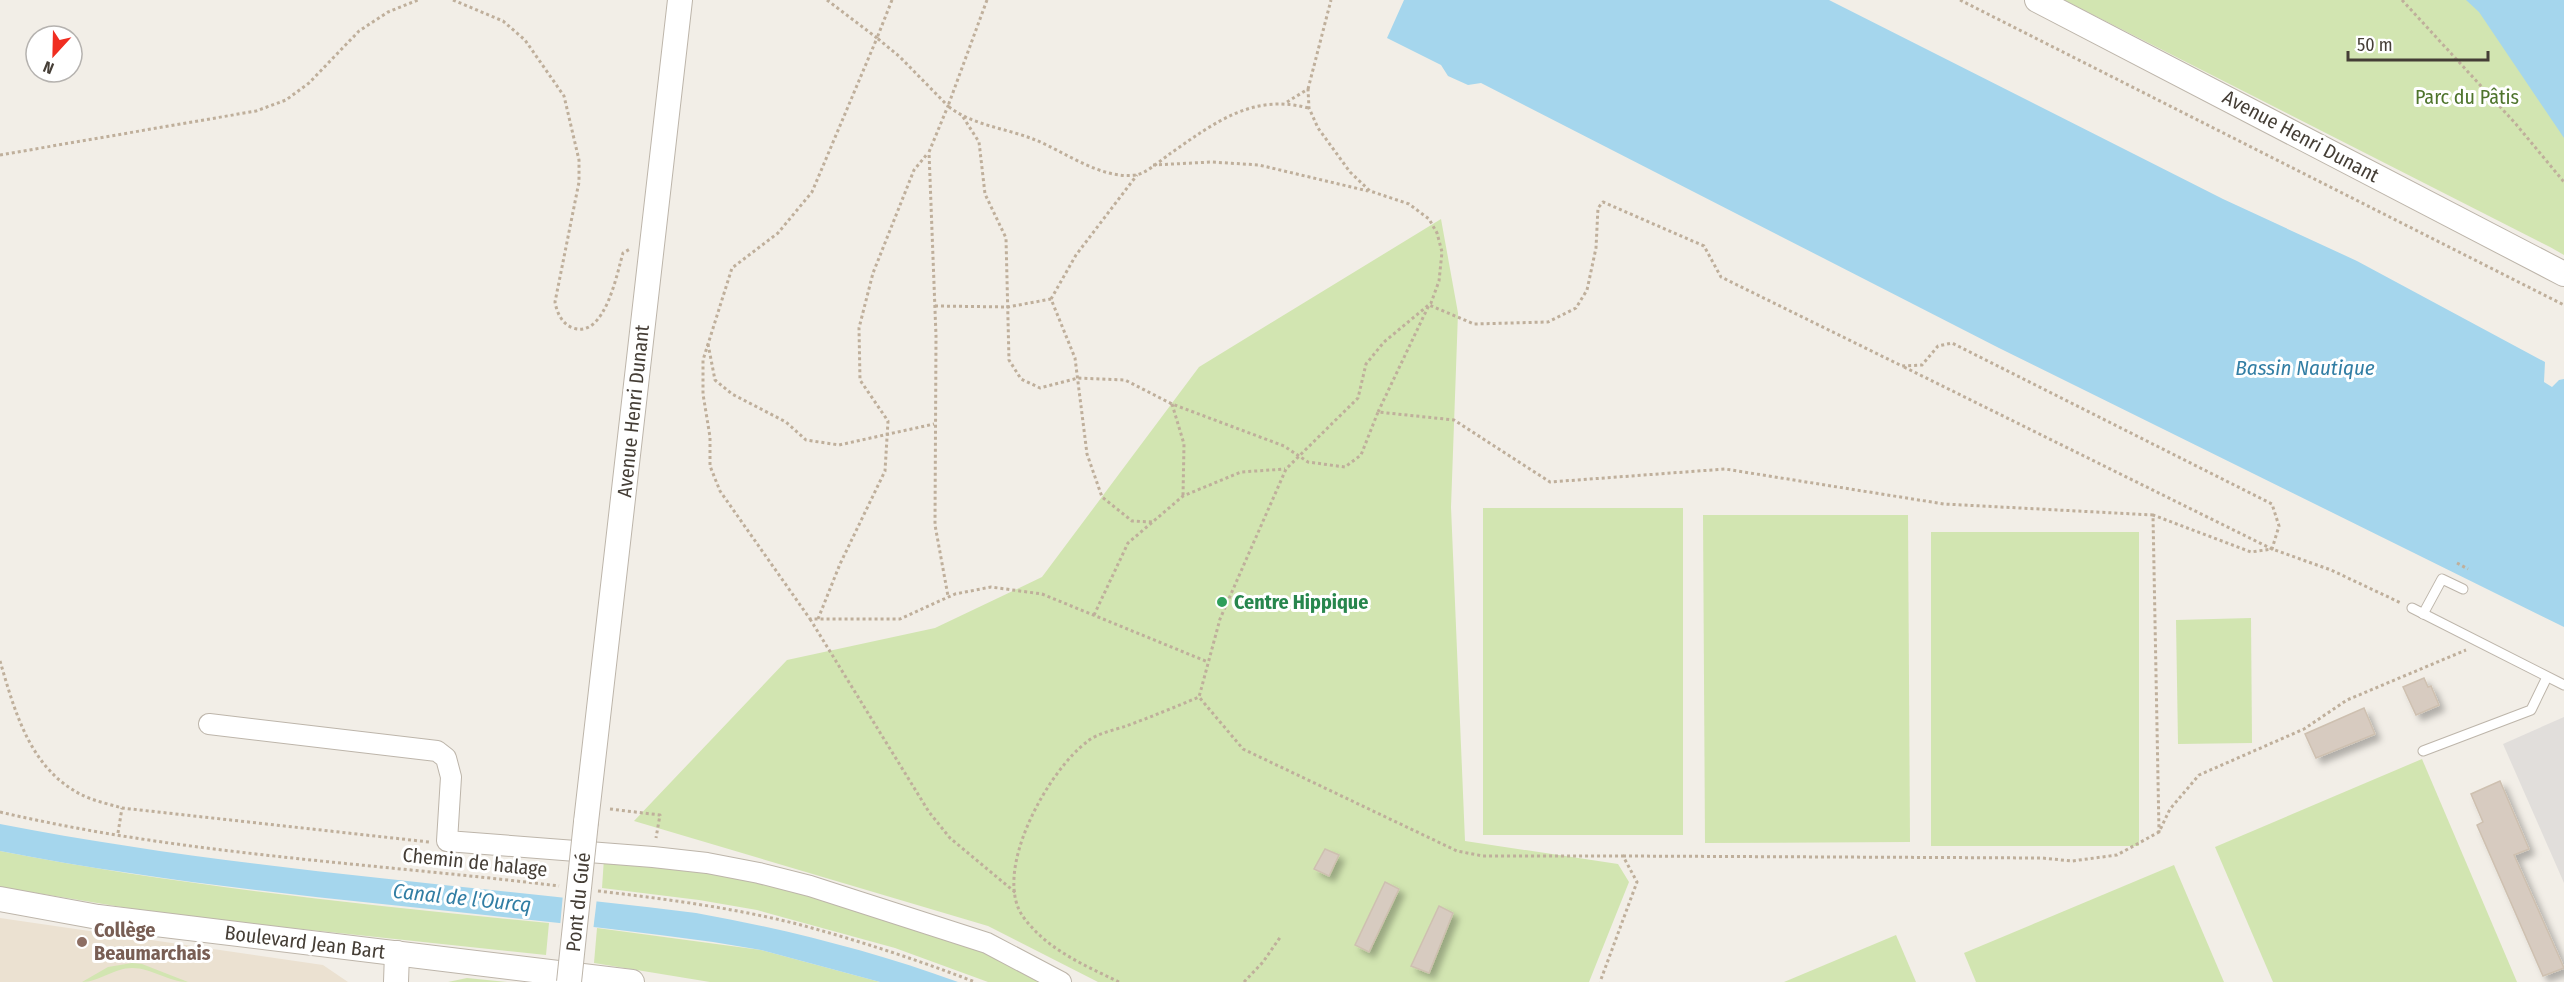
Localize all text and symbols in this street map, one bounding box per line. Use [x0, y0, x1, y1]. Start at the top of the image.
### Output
north arrow [24, 24, 84, 84]
scale bar [2348, 24, 2488, 62]
text: 50 m [2357, 34, 2393, 56]
text: N [41, 57, 57, 78]
street label: Avenue Henri Dunant [2219, 85, 2384, 188]
park label: Parc du Pâtis [2415, 85, 2519, 109]
street label: Avenue Henri Dunant [612, 323, 654, 499]
water label: Bassin Nautique [2235, 355, 2375, 381]
place label: Centre Hippique [1234, 590, 1368, 614]
marker: Centre Hippique [1215, 595, 1229, 609]
street label: Chemin de halage [402, 842, 548, 882]
street label: Pont du Gué [561, 851, 595, 953]
water label: Canal de l'Ourcq [392, 878, 532, 918]
place label: Collège Beaumarchais [94, 918, 211, 965]
street label: Boulevard Jean Bart [223, 920, 387, 964]
marker: Collège Beaumarchais [75, 935, 89, 949]

